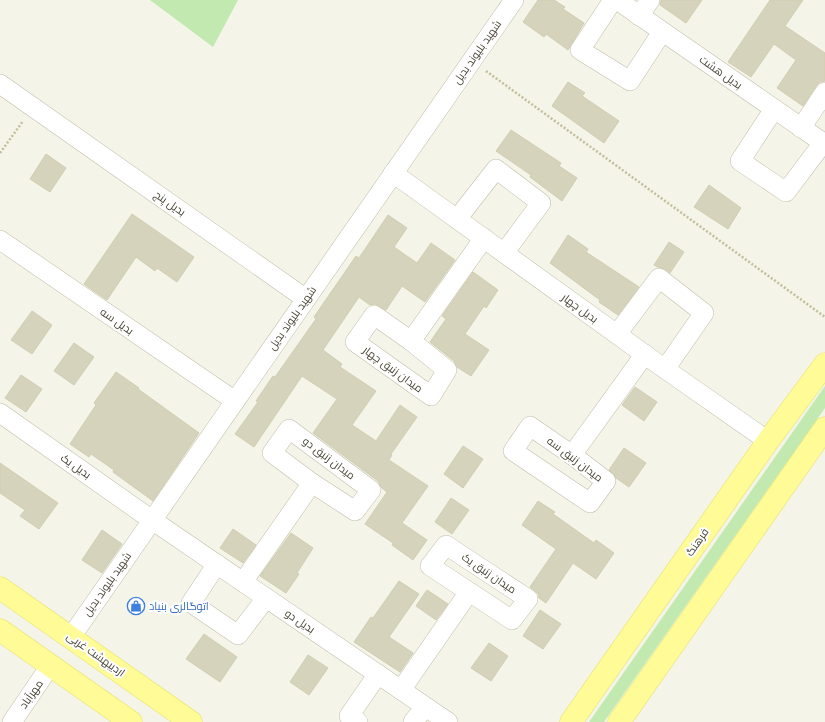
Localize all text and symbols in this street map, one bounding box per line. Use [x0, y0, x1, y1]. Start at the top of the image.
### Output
street label: شهید بلیوند بدیل [450, 17, 504, 87]
street label: بدیل هشت [697, 52, 745, 92]
street label: بدیل پنج [151, 187, 189, 220]
street label: شهید بلیوند بدیل [265, 283, 319, 353]
street label: بدیل چهار [558, 289, 601, 326]
street label: بدیل سه [98, 304, 136, 338]
street label: میدان زنبق چهار [360, 342, 426, 395]
street label: میدان زنبق سه [544, 433, 606, 485]
street label: میدان زنبق دو [300, 434, 358, 482]
street label: بدیل یک [58, 450, 94, 482]
street label: فرهنگ [682, 525, 712, 559]
street label: شهید بلیوند بدیل [80, 549, 134, 619]
street label: میدان زنبق یک [459, 550, 519, 596]
shop icon: اتوگالری بنیاد [126, 596, 146, 616]
place label: اتوگالری بنیاد [149, 599, 209, 613]
street label: بدیل دو [282, 606, 318, 636]
street label: اردیبهشت غربی [64, 629, 128, 679]
street label: مهرآباد [16, 677, 46, 711]

